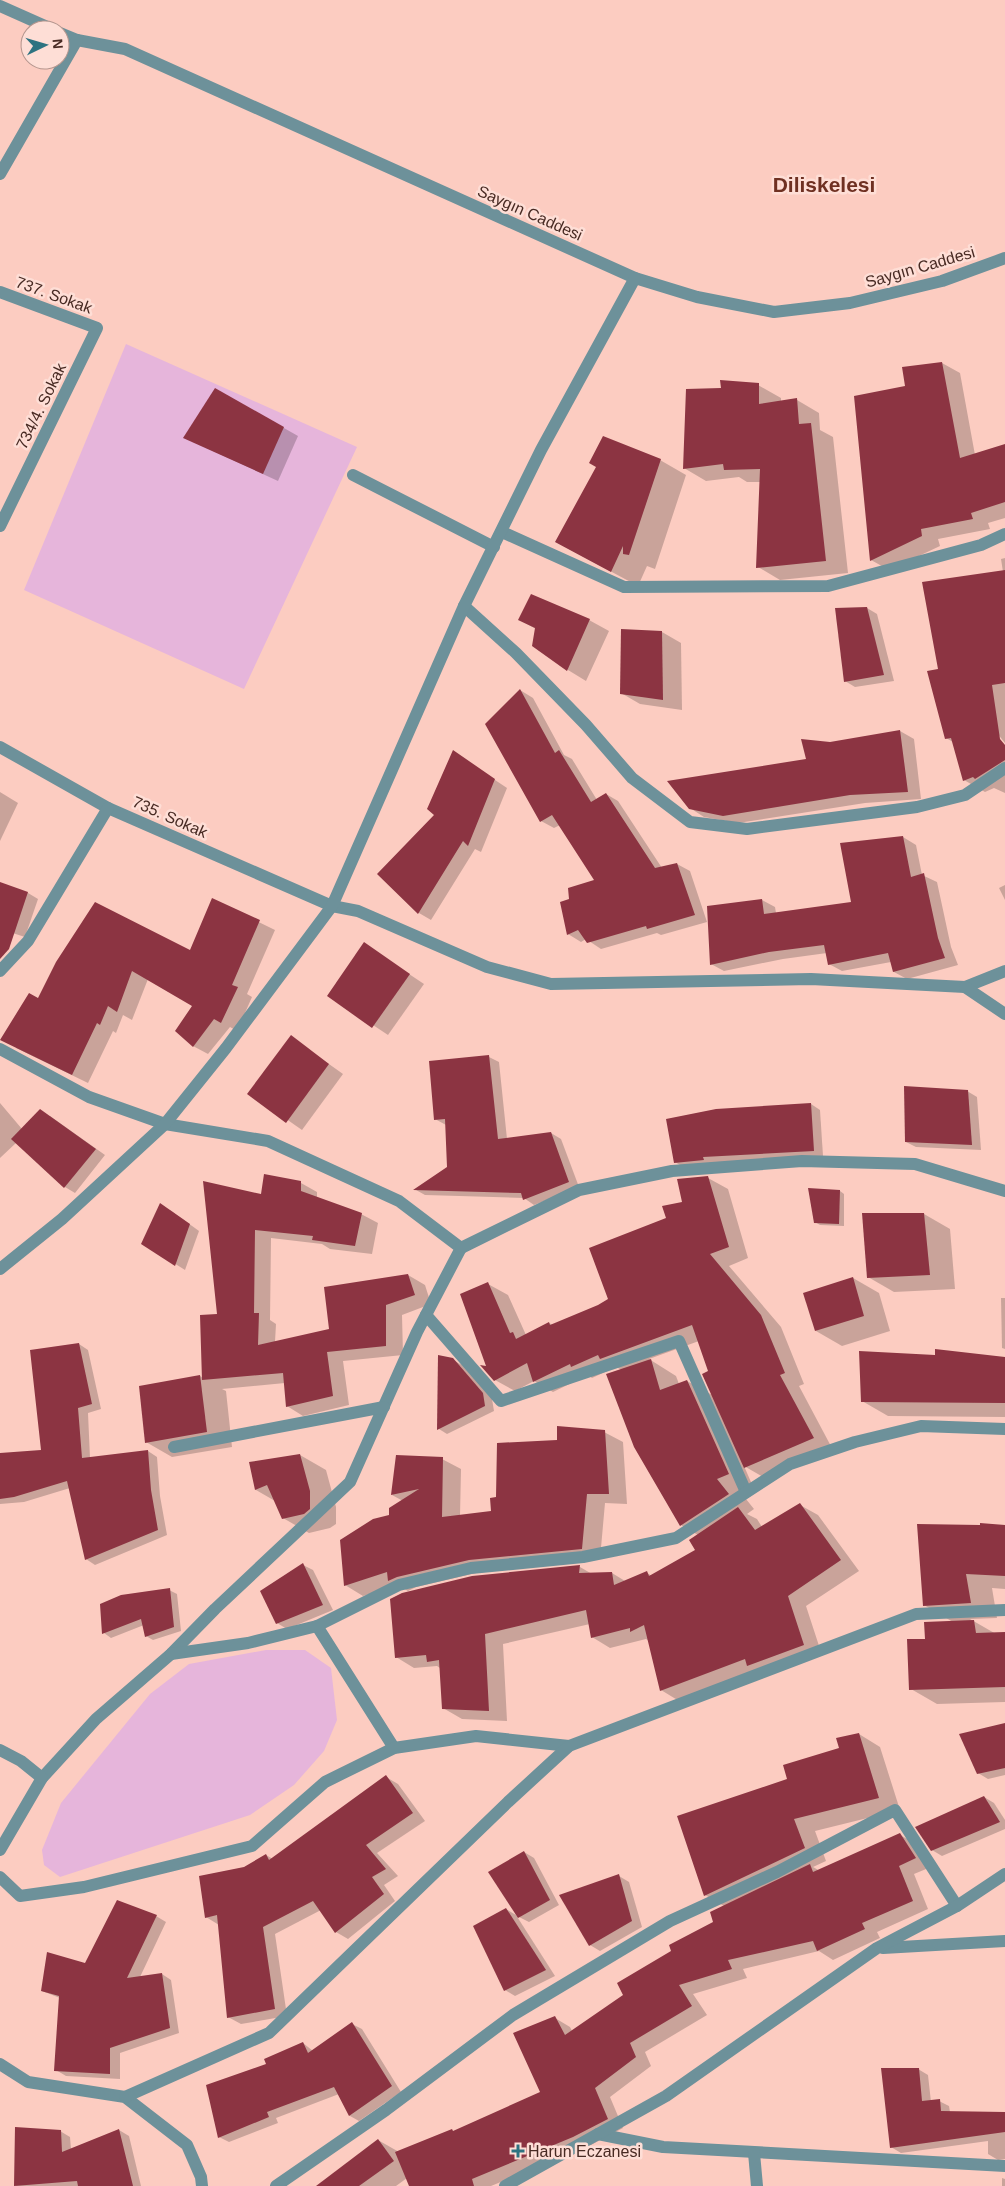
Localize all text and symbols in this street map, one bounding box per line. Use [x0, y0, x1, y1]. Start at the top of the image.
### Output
north arrow [20, 20, 70, 70]
text: N [50, 38, 66, 50]
district label: Diliskelesi [773, 173, 875, 196]
street label: Saygın Caddesi [475, 182, 585, 244]
street label: Saygın Caddesi [863, 243, 977, 291]
street label: 737. Sokak [13, 273, 95, 317]
street label: 734/4. Sokak [13, 359, 70, 452]
street label: 735. Sokak [130, 793, 211, 841]
place label: Harun Eczanesi [528, 2143, 641, 2160]
marker: Harun Eczanesi [512, 2145, 524, 2157]

